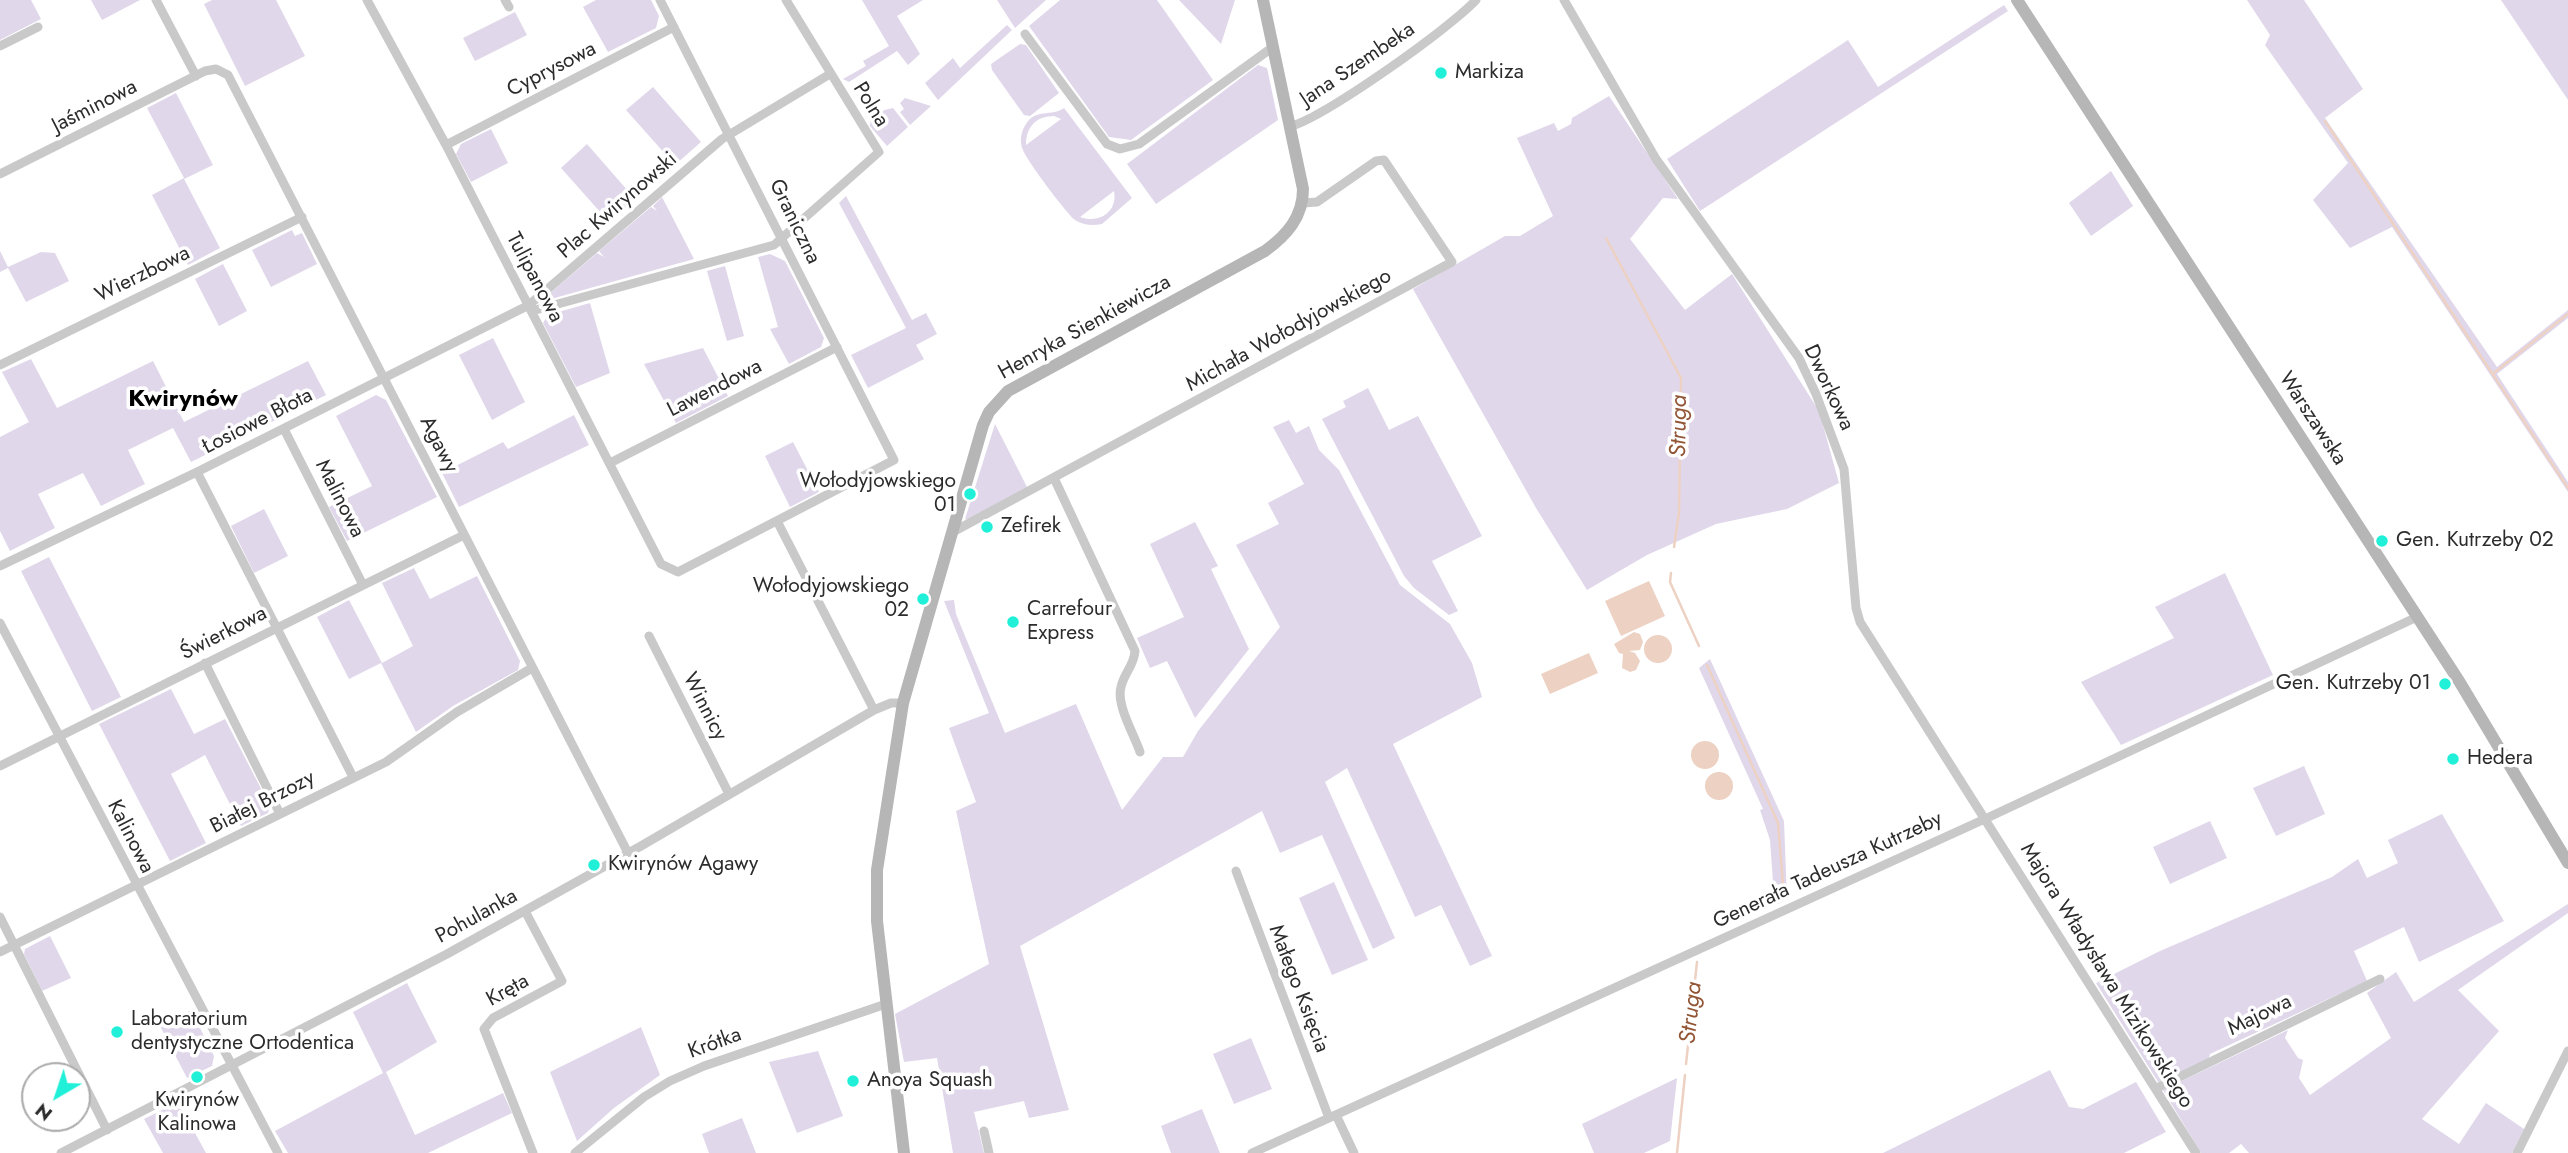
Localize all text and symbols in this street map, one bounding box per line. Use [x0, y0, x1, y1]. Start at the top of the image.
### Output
street label: Jana Szembeka [1296, 17, 1420, 113]
street label: Cyprysowa [503, 37, 601, 103]
place label: Markiza [1455, 60, 1524, 86]
marker: Markiza [1433, 65, 1449, 81]
street label: Jaśminowa [48, 75, 142, 139]
street label: Polna [847, 78, 893, 132]
street label: Plac Kwirynowski [553, 147, 683, 265]
street label: Graniczna [763, 176, 825, 268]
street label: Tulipanowa [500, 229, 568, 327]
street label: Wierzbowa [92, 241, 194, 309]
street label: Michała Wołodyjowskiego [1182, 264, 1396, 398]
street label: Henryka Sienkiewicza [994, 270, 1176, 386]
street label: Dworkowa [1797, 341, 1859, 435]
street label: Lawendowa [664, 354, 766, 424]
street label: Warszawska [2273, 368, 2351, 470]
street label: Łosiowe Błota [199, 383, 317, 461]
district label: Kwirynów [128, 386, 238, 414]
water label: Struga [1666, 395, 1694, 457]
street label: Agawy [413, 413, 463, 477]
street label: Malinowa [309, 456, 369, 542]
place label: Wołodyjowskiego 01 [800, 469, 956, 519]
marker: Wołodyjowskiego 01 [962, 486, 978, 502]
place label: Zefirek [1001, 514, 1061, 540]
marker: Zefirek [979, 519, 995, 535]
place label: Gen. Kutrzeby 02 [2396, 528, 2554, 554]
marker: Gen. Kutrzeby 02 [2374, 533, 2390, 549]
place label: Wołodyjowskiego 02 [753, 574, 909, 624]
marker: Wołodyjowskiego 02 [915, 591, 931, 607]
place label: Carrefour Express [1027, 597, 1112, 647]
street label: Świerkowa [177, 601, 271, 667]
marker: Carrefour Express [1005, 614, 1021, 630]
street label: Winnicy [676, 669, 732, 745]
place label: Gen. Kutrzeby 01 [2276, 671, 2431, 697]
marker: Gen. Kutrzeby 01 [2437, 676, 2453, 692]
place label: Hedera [2467, 746, 2533, 772]
marker: Hedera [2445, 751, 2461, 767]
street label: Białej Brzozy [207, 766, 319, 840]
street label: Kalinowa [101, 796, 159, 878]
street label: Generała Tadeusza Kutrzeby [1709, 807, 1947, 935]
street label: Majora Władysława Mizikowskiego [2014, 839, 2198, 1113]
place label: Kwirynów Agawy [608, 852, 758, 878]
marker: Kwirynów Agawy [586, 857, 602, 873]
street label: Pohulanka [432, 884, 522, 950]
street label: Małego Księcia [1262, 922, 1334, 1056]
street label: Kręta [482, 969, 534, 1013]
water label: Struga [1675, 981, 1709, 1045]
street label: Majowa [2224, 990, 2296, 1042]
place label: Laboratorium dentystyczne Ortodentica [131, 1007, 354, 1057]
street label: Krótka [685, 1023, 745, 1065]
marker: Laboratorium dentystyczne Ortodentica [109, 1024, 125, 1040]
north arrow [21, 1062, 91, 1132]
place label: Anoya Squash [867, 1068, 993, 1094]
marker: Kwirynów Kalinowa [189, 1069, 205, 1085]
marker: Anoya Squash [845, 1073, 861, 1089]
place label: Kwirynów Kalinowa [155, 1088, 239, 1138]
text: N [29, 1097, 58, 1127]

